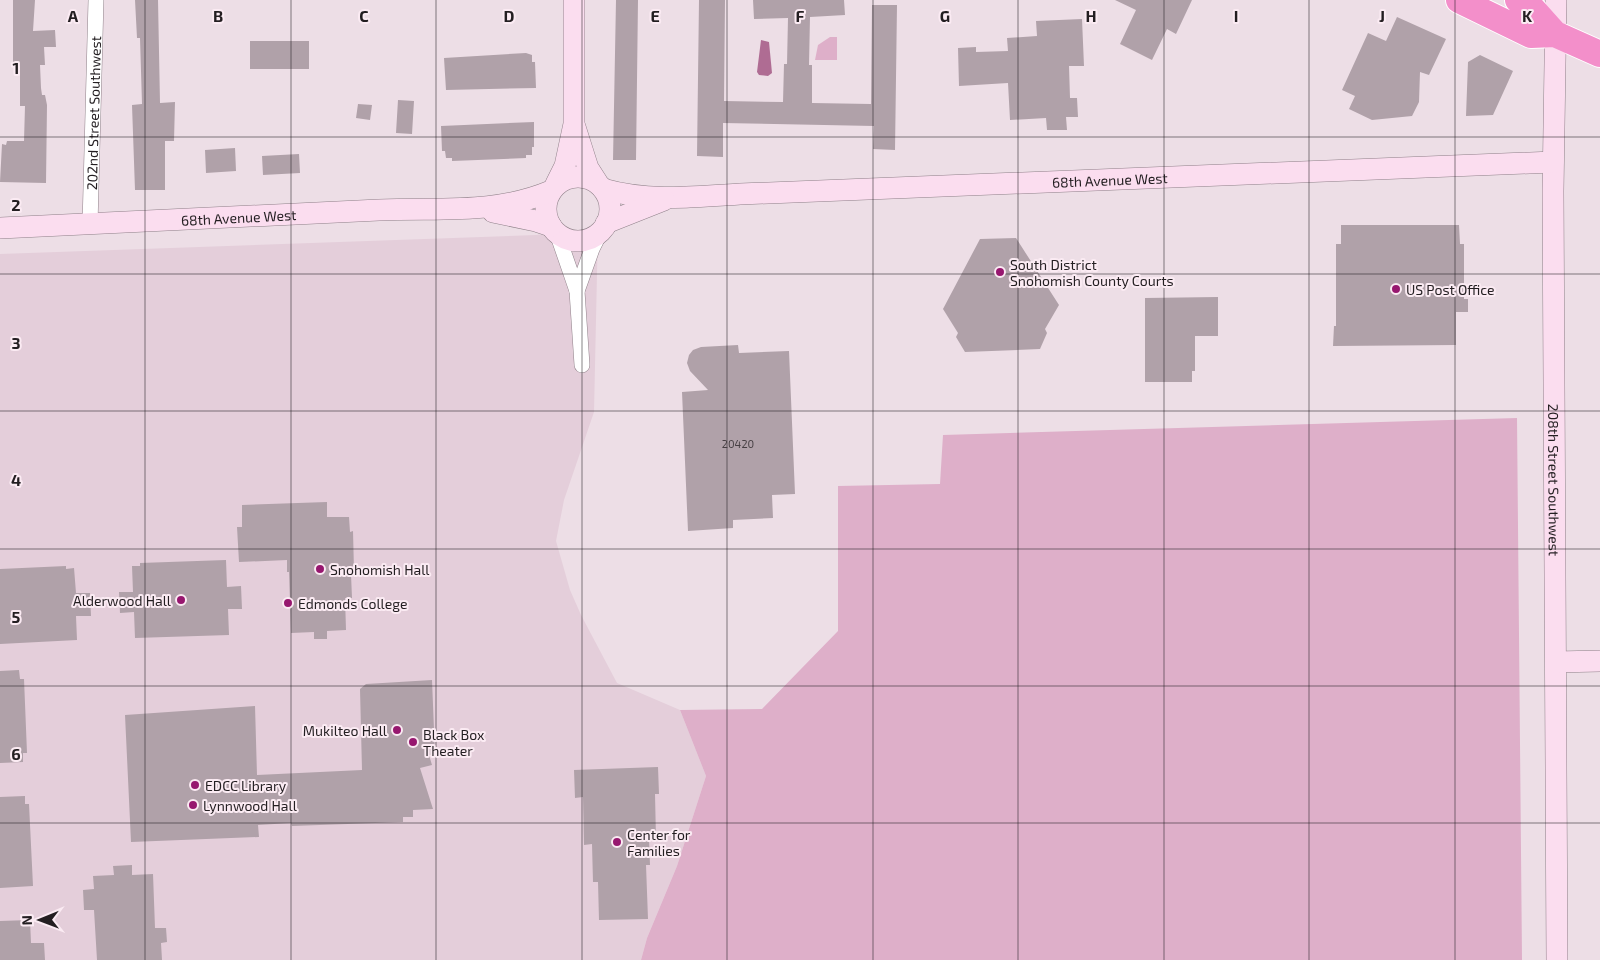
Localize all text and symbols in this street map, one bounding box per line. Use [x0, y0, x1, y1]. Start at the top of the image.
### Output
text: A [68, 6, 79, 25]
text: B [213, 6, 223, 25]
text: C [359, 6, 369, 25]
text: D [504, 6, 515, 25]
text: E [650, 6, 660, 25]
text: F [796, 6, 805, 25]
text: G [940, 6, 950, 25]
text: H [1085, 6, 1097, 25]
text: I [1234, 6, 1238, 25]
text: J [1379, 6, 1385, 25]
text: K [1522, 6, 1533, 25]
street label: 202nd Street Southwest [82, 36, 104, 190]
text: 1 [13, 58, 19, 77]
street label: 68th Avenue West [1052, 169, 1168, 190]
text: 2 [11, 195, 21, 214]
street label: 68th Avenue West [181, 206, 297, 228]
place label: South District Snohomish County Courts [1010, 256, 1174, 289]
marker: South District Snohomish County Courts [994, 266, 1006, 278]
place label: US Post Office [1406, 281, 1495, 298]
marker: US Post Office [1390, 283, 1402, 295]
text: 3 [11, 333, 21, 352]
street label: 208th Street Southwest [1546, 404, 1563, 556]
house number: 20420 [722, 437, 754, 450]
text: 4 [11, 470, 21, 489]
place label: Snohomish Hall [330, 561, 430, 578]
marker: Snohomish Hall [314, 563, 326, 575]
place label: Alderwood Hall [73, 592, 172, 609]
marker: Alderwood Hall [175, 594, 187, 606]
place label: Edmonds College [298, 595, 408, 612]
marker: Edmonds College [282, 597, 294, 609]
text: 5 [12, 607, 21, 626]
place label: Mukilteo Hall [303, 722, 388, 739]
marker: Mukilteo Hall [391, 724, 403, 736]
place label: Black Box Theater [423, 726, 485, 759]
marker: Black Box Theater [407, 736, 419, 748]
text: 6 [11, 744, 21, 763]
place label: EDCC Library [205, 777, 287, 794]
marker: EDCC Library [189, 779, 201, 791]
place label: Lynnwood Hall [203, 797, 298, 814]
marker: Lynnwood Hall [187, 799, 199, 811]
place label: Center for Families [627, 826, 691, 859]
marker: Center for Families [611, 836, 623, 848]
north arrow [15, 895, 65, 945]
text: N [18, 915, 35, 925]

